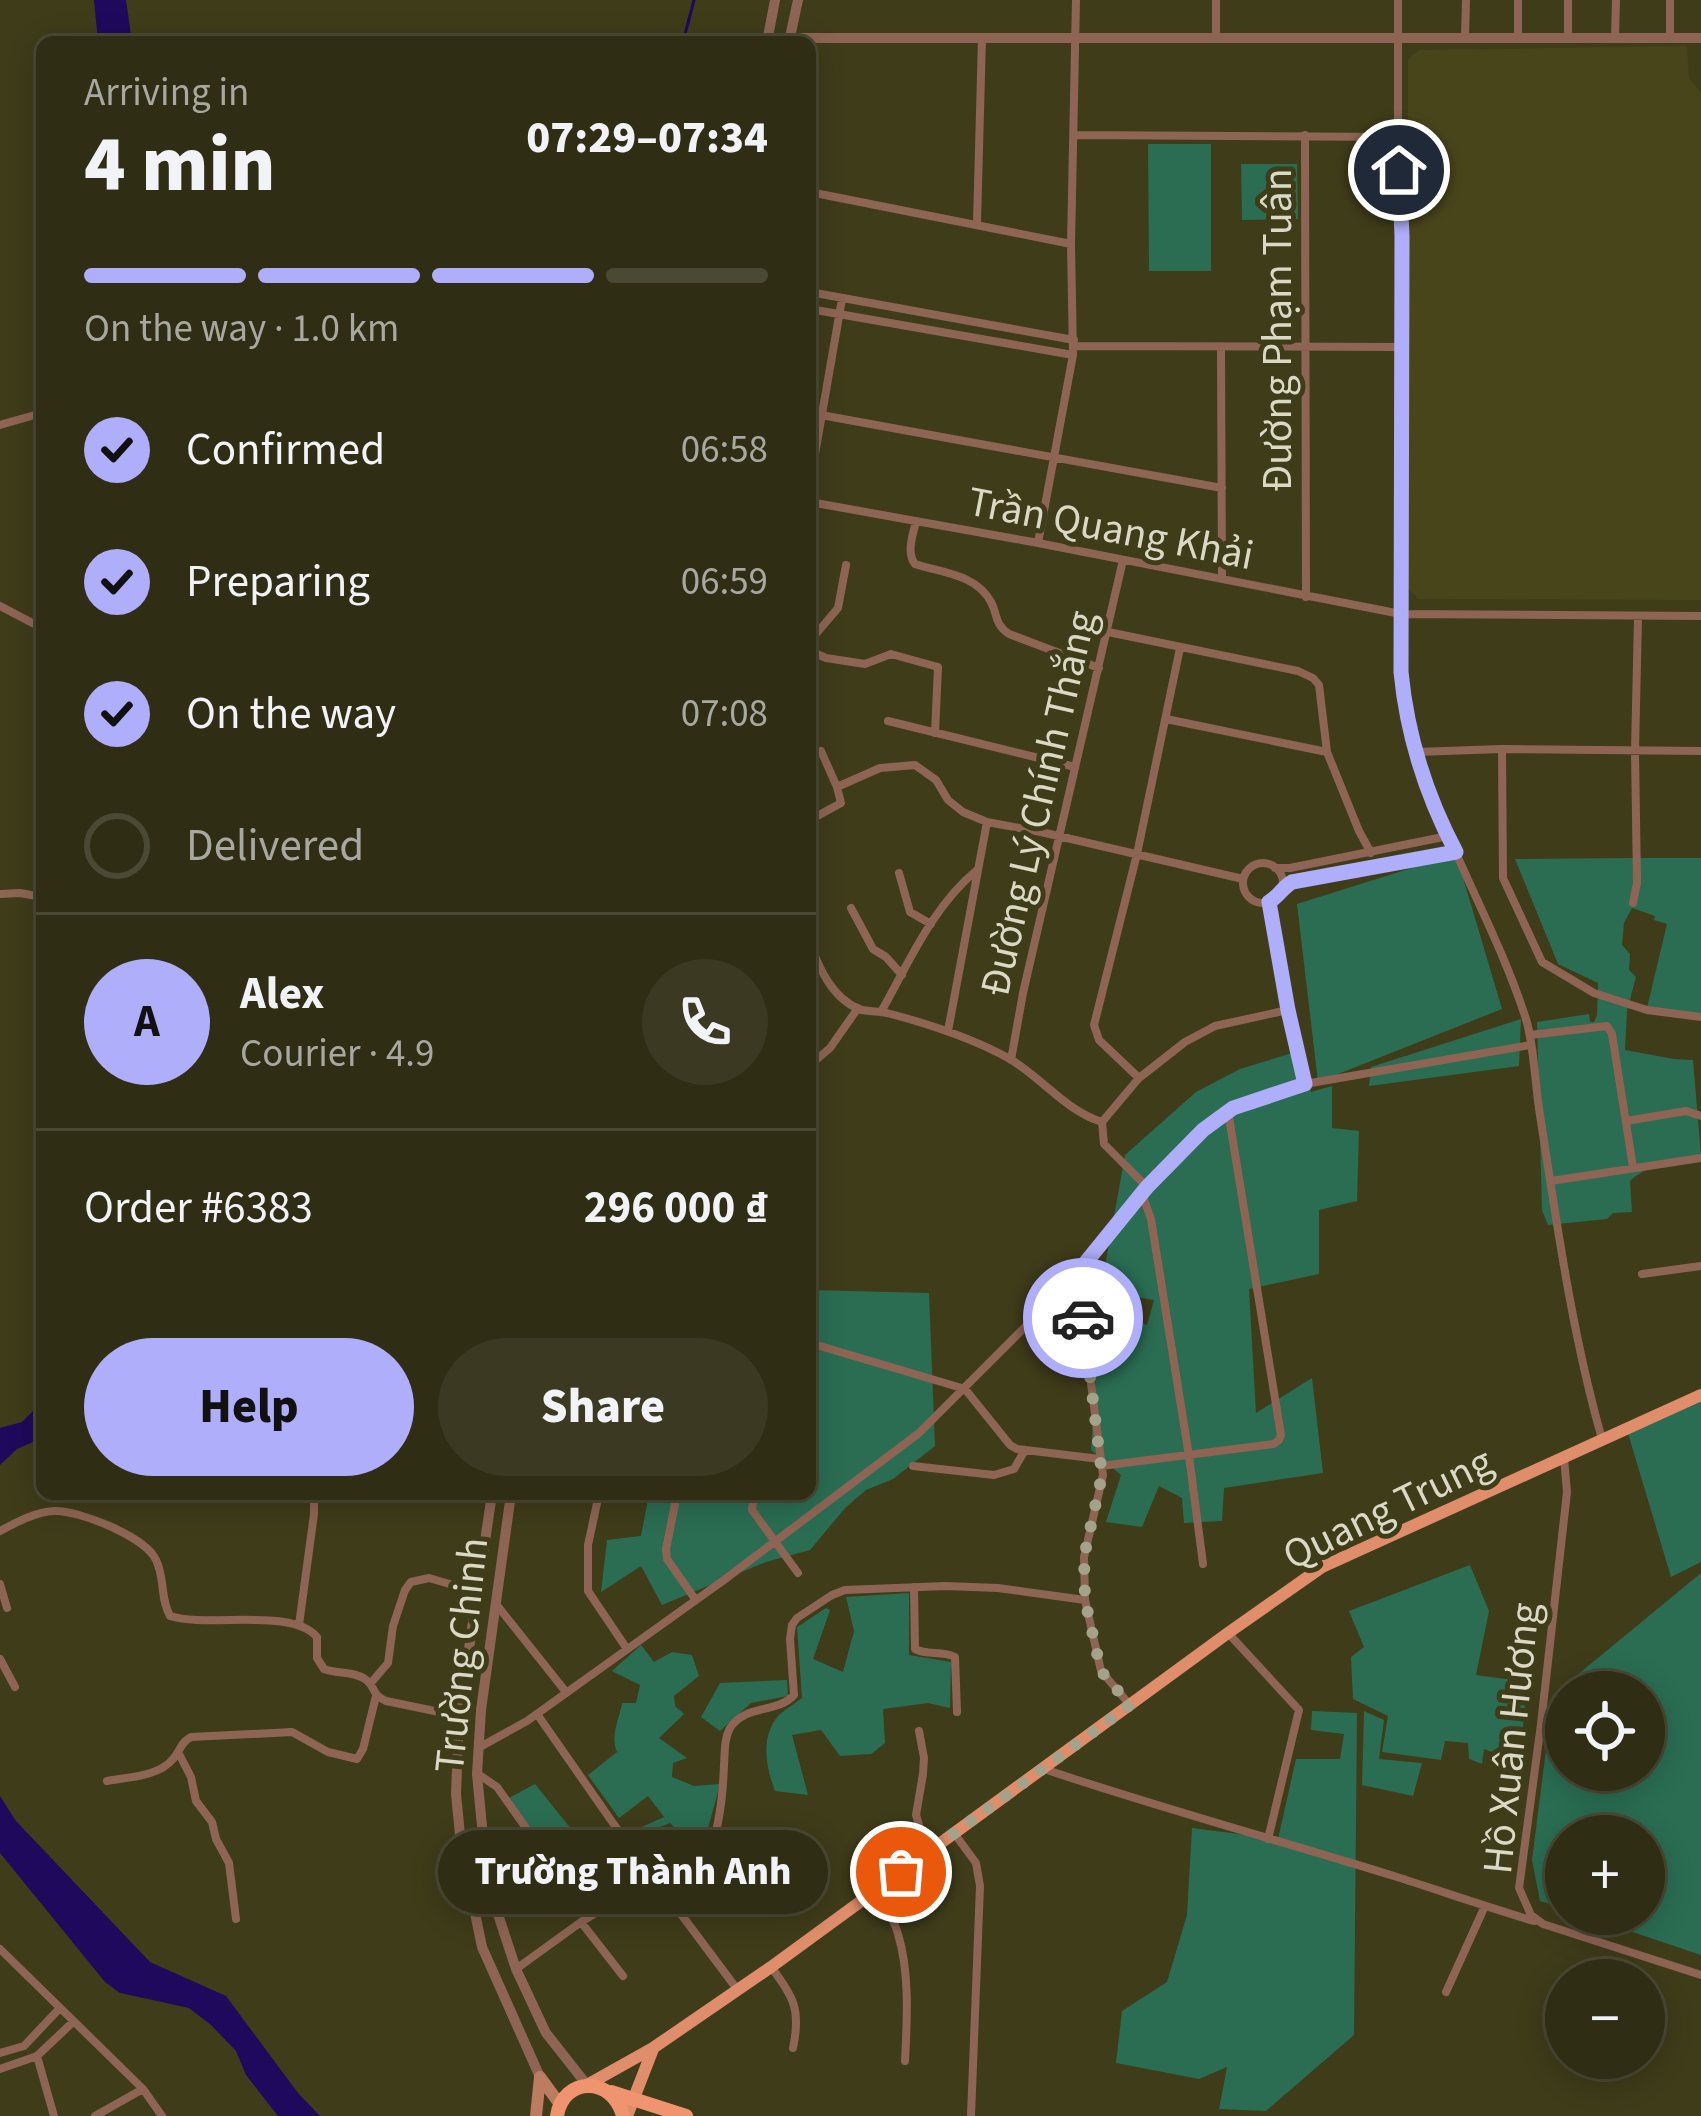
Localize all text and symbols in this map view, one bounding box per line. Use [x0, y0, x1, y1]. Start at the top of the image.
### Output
text: Arriving in [84, 65, 249, 121]
text: 07:29–07:34 [526, 106, 768, 170]
text: 4 min [84, 110, 276, 221]
pin [1348, 119, 1450, 221]
icon: home [1366, 137, 1432, 203]
street label: Đường Phạm Tuân [1248, 168, 1308, 492]
text: On the way · 1.0 km [84, 301, 399, 357]
icon: check [84, 417, 150, 483]
text: Confirmed [186, 418, 385, 482]
text: 06:58 [681, 422, 768, 478]
street label: Trần Quang Khải [963, 472, 1259, 586]
icon: check [84, 549, 150, 615]
text: Preparing [186, 550, 370, 614]
text: 06:59 [681, 554, 768, 610]
street label: Đường Lý Chính Thắng [965, 605, 1112, 1002]
icon: check [84, 681, 150, 747]
text: On the way [186, 682, 396, 746]
text: 07:08 [681, 686, 768, 742]
text: Delivered [186, 814, 364, 878]
button: phone [642, 959, 768, 1085]
text: Alex [240, 962, 324, 1026]
text: A [134, 990, 160, 1054]
text: Courier · 4.9 [240, 1026, 434, 1082]
text: Order #6383 [84, 1176, 313, 1240]
text: 296 000 ₫ [584, 1176, 768, 1240]
courier [1023, 1258, 1143, 1378]
icon: car [1050, 1285, 1116, 1351]
button: Help [84, 1338, 414, 1476]
button: Share [438, 1338, 768, 1476]
street label: Quang Trung [1273, 1432, 1503, 1585]
street label: Trường Chinh [420, 1535, 504, 1776]
street label: Hồ Xuân Hương [1468, 1600, 1556, 1877]
map controls [1545, 1671, 1665, 2079]
button: locate [1545, 1671, 1665, 1791]
button: + [1545, 1815, 1665, 1935]
pin [850, 1821, 952, 1923]
callout: Trường Thành Anh [439, 1830, 829, 1914]
icon: bag [868, 1839, 934, 1905]
text: Trường Thành Anh [474, 1844, 792, 1900]
button: − [1545, 1959, 1665, 2079]

